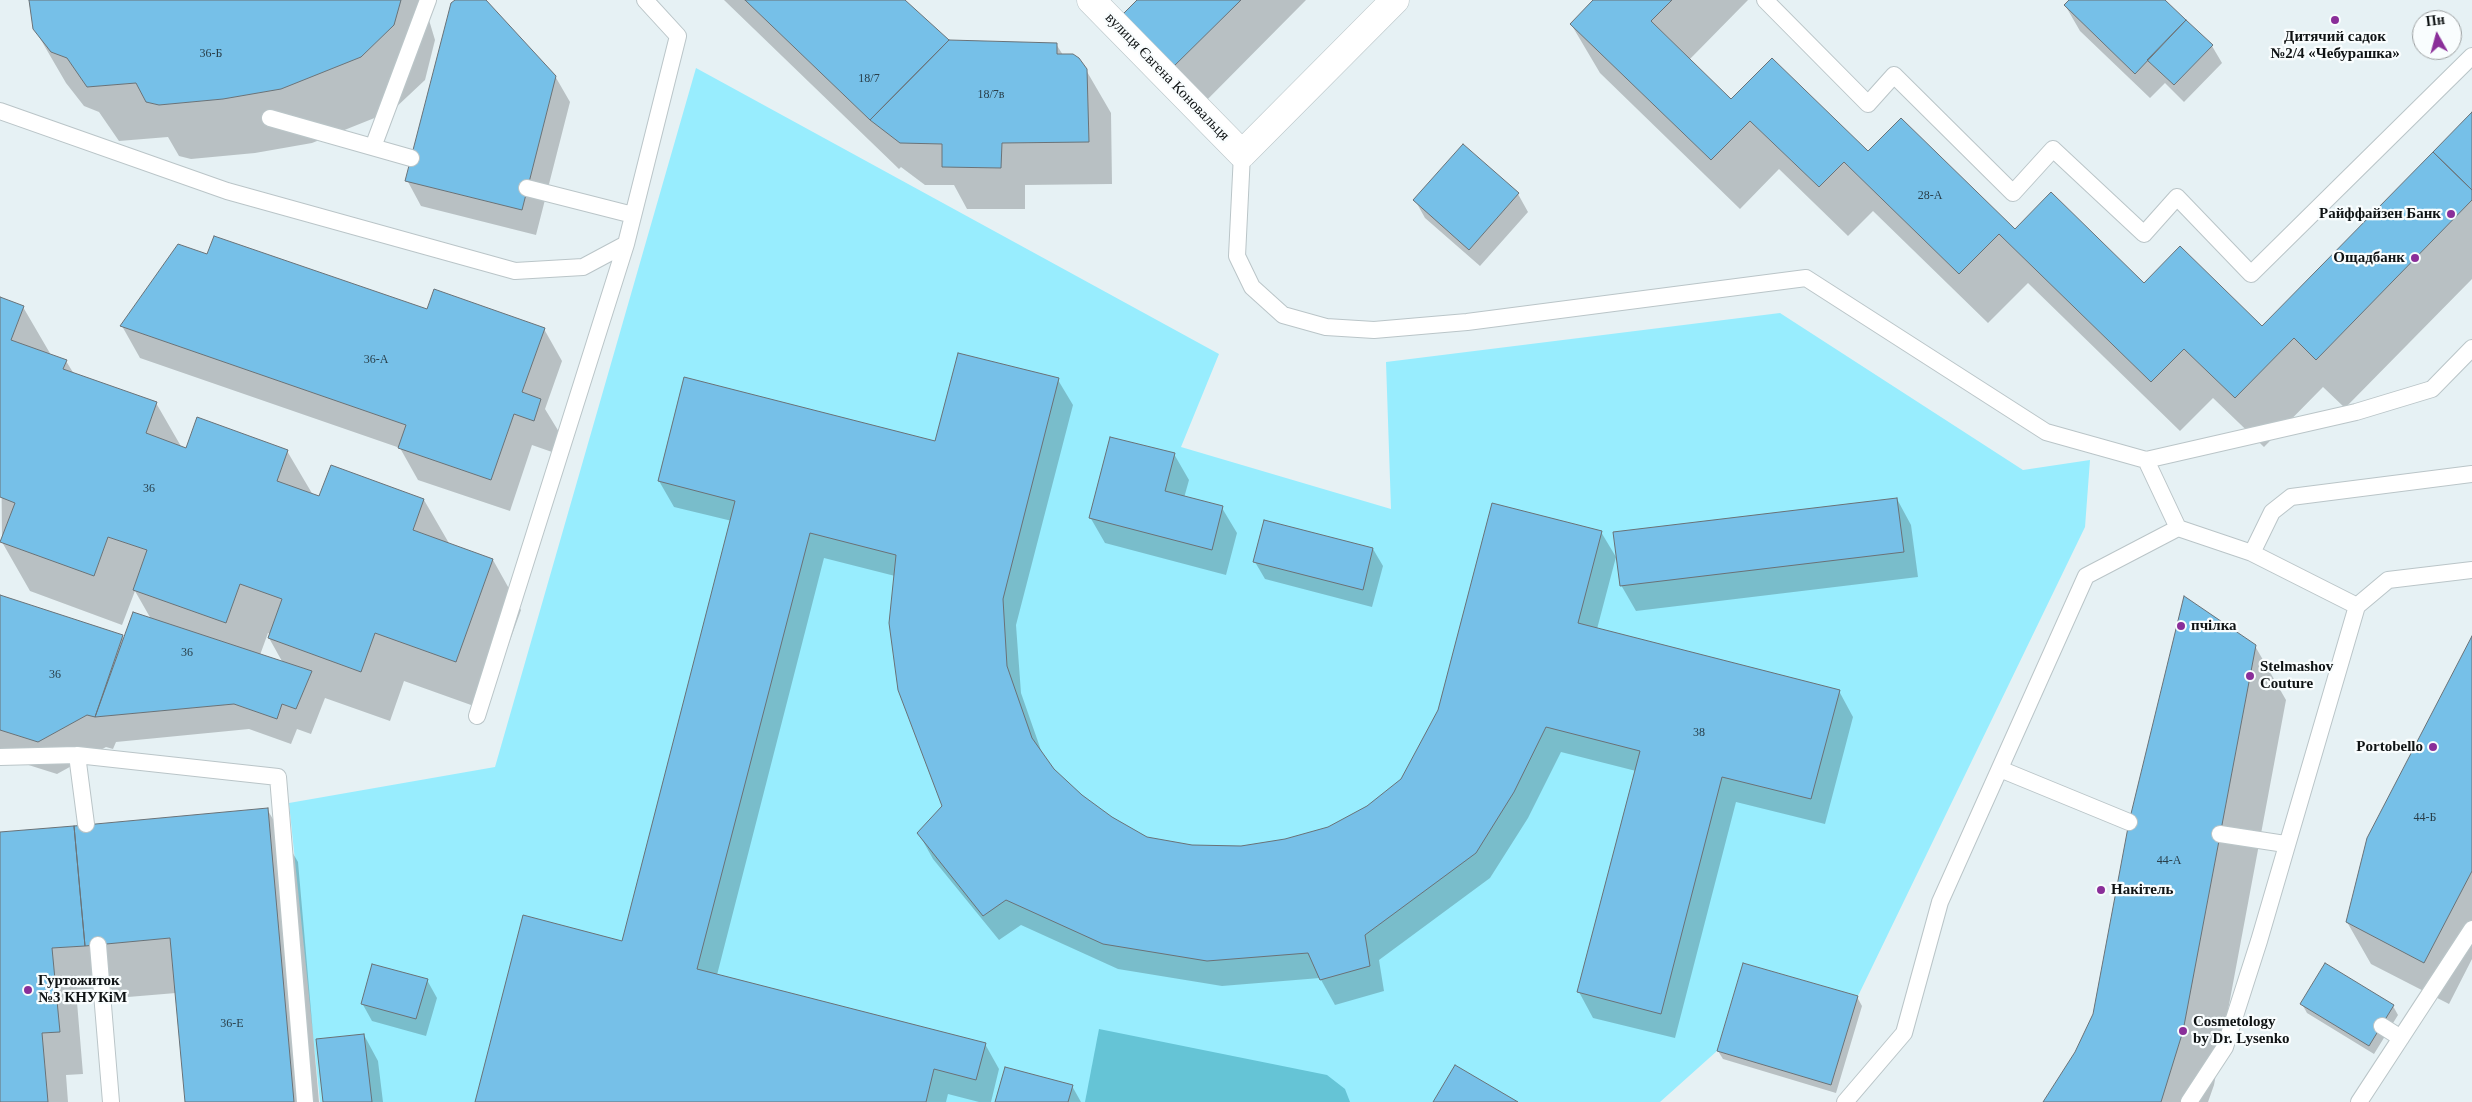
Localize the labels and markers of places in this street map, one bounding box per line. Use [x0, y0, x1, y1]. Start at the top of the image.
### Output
marker: Дитячий садок №2/4 «Чебурашка» [2329, 14, 2341, 26]
place label: Дитячий садок №2/4 «Чебурашка» [2270, 28, 2400, 63]
place label: Райффайзен Банк [2319, 205, 2441, 223]
marker: Райффайзен Банк [2445, 208, 2457, 220]
place label: Ощадбанк [2333, 249, 2405, 267]
marker: Ощадбанк [2409, 252, 2421, 264]
place label: пчілка [2191, 617, 2237, 635]
marker: пчілка [2175, 620, 2187, 632]
place label: Stelmashov Couture [2260, 658, 2333, 693]
marker: Stelmashov Couture [2244, 670, 2256, 682]
place label: Portobello [2356, 738, 2423, 756]
marker: Portobello [2427, 741, 2439, 753]
place label: Накітель [2111, 881, 2173, 899]
marker: Накітель [2095, 884, 2107, 896]
place label: Гуртожиток №3 КНУКіМ [38, 972, 127, 1007]
marker: Гуртожиток №3 КНУКіМ [22, 984, 34, 996]
place label: Cosmetology by Dr. Lysenko [2193, 1013, 2290, 1048]
marker: Cosmetology by Dr. Lysenko [2177, 1025, 2189, 1037]

